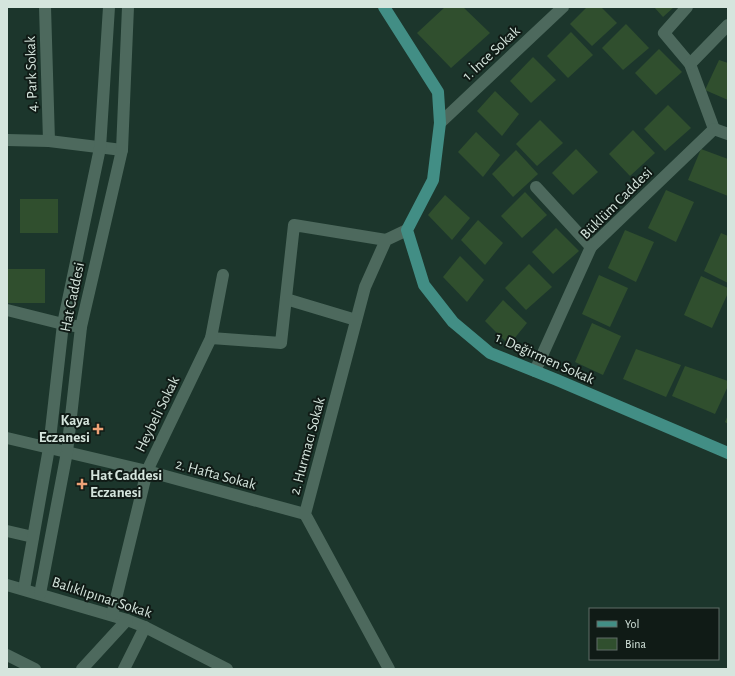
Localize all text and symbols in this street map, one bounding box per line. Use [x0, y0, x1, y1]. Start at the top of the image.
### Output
street label: 1. İnce Sokak [458, 22, 523, 84]
street label: 4. Park Sokak [23, 36, 40, 112]
street label: Büklüm Caddesi [578, 165, 655, 242]
street label: Hat Caddesi [58, 261, 87, 333]
street label: 1. Değirmen Sokak [493, 330, 597, 387]
street label: Heybeli Sokak [133, 374, 182, 454]
street label: 2. Hurmacı Sokak [287, 396, 328, 497]
place label: Kaya Eczanesi [39, 413, 90, 445]
marker: Kaya Eczanesi [93, 424, 103, 434]
street label: 2. Hafta Sokak [174, 457, 258, 492]
place label: Hat Caddesi Eczanesi [90, 468, 162, 500]
marker: Hat Caddesi Eczanesi [77, 479, 87, 489]
street label: Balıklıpınar Sokak [50, 574, 154, 621]
legend [589, 608, 719, 660]
text: Yol [625, 618, 639, 630]
text: Bina [625, 638, 647, 650]

